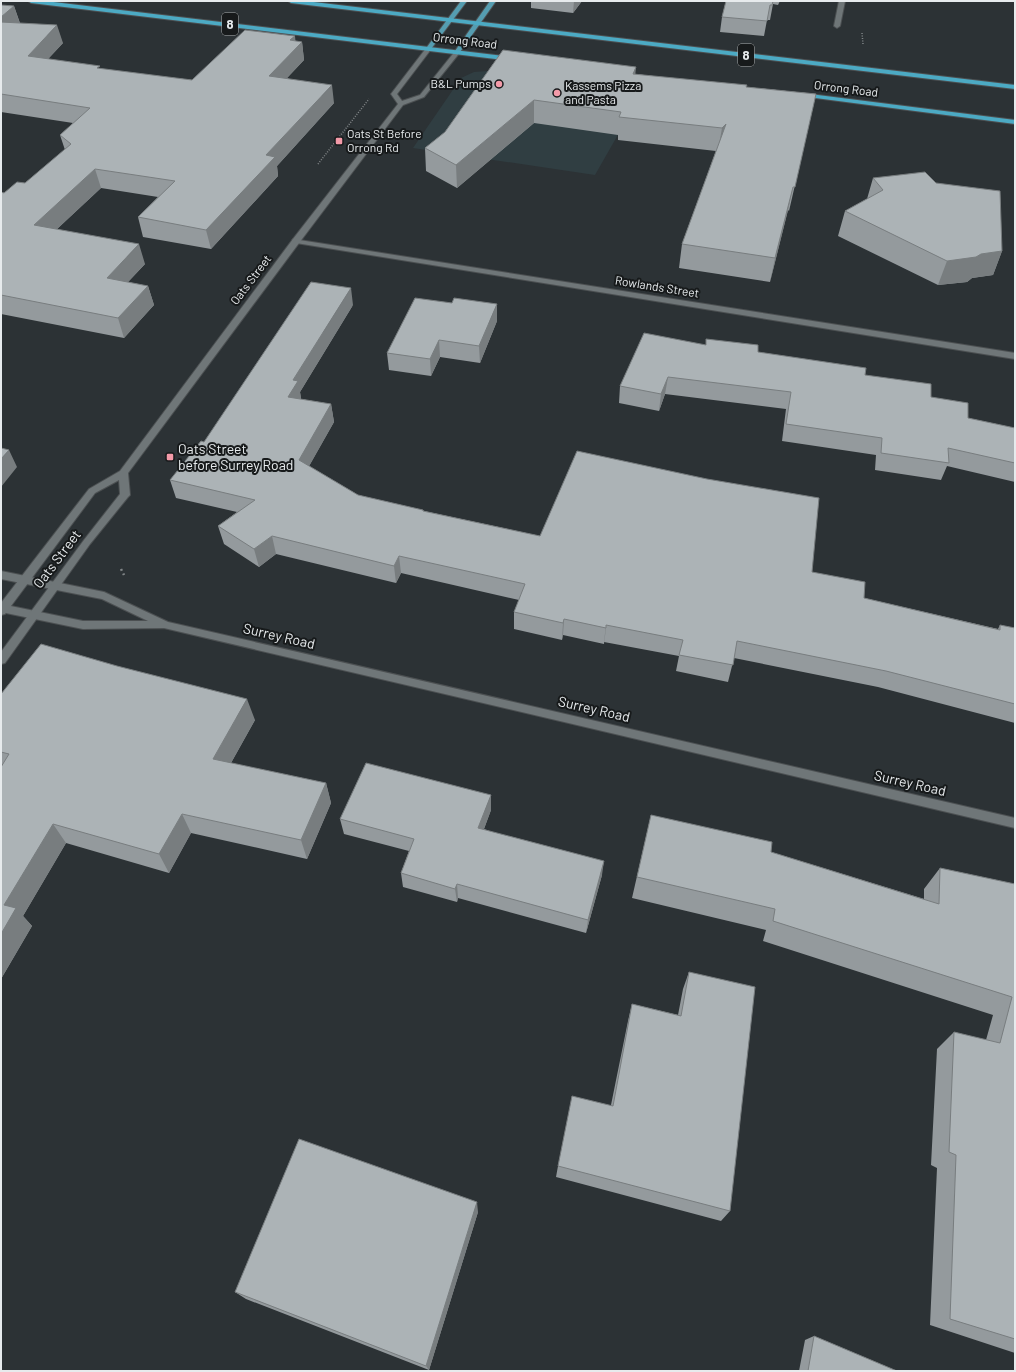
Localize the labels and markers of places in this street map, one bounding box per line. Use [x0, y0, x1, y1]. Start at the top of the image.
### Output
place label: B&L Pumps [431, 76, 491, 90]
place label: Kassems Pizza and Pasta [565, 78, 641, 106]
marker: B&L Pumps [494, 79, 504, 89]
marker: Kassems Pizza and Pasta [552, 88, 562, 98]
place label: Oats St Before Orrong Rd [347, 126, 422, 154]
marker: Oats St Before Orrong Rd [334, 136, 344, 146]
place label: Oats Street before Surrey Road [178, 440, 293, 473]
marker: Oats Street before Surrey Road [165, 452, 175, 462]

